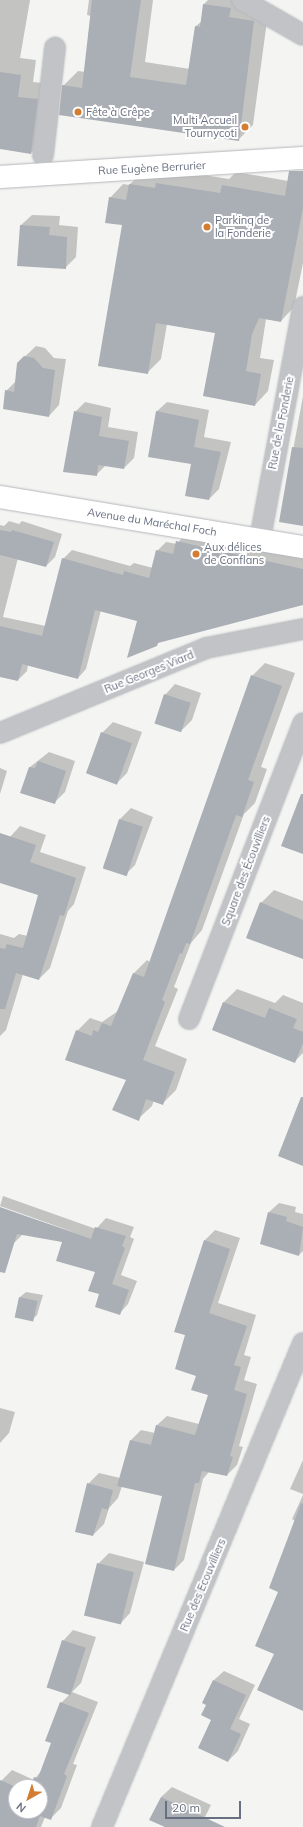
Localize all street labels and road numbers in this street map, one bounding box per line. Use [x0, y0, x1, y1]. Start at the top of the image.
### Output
street label: Rue Eugène Berrurier [98, 159, 206, 177]
street label: Rue de la Fonderie [266, 375, 296, 471]
street label: Avenue du Maréchal Foch [86, 505, 218, 539]
street label: Rue Georges Viard [102, 648, 196, 696]
street label: Square des Écouvilliers [219, 814, 273, 928]
street label: Rue des Ecouvilliers [177, 1536, 229, 1634]

